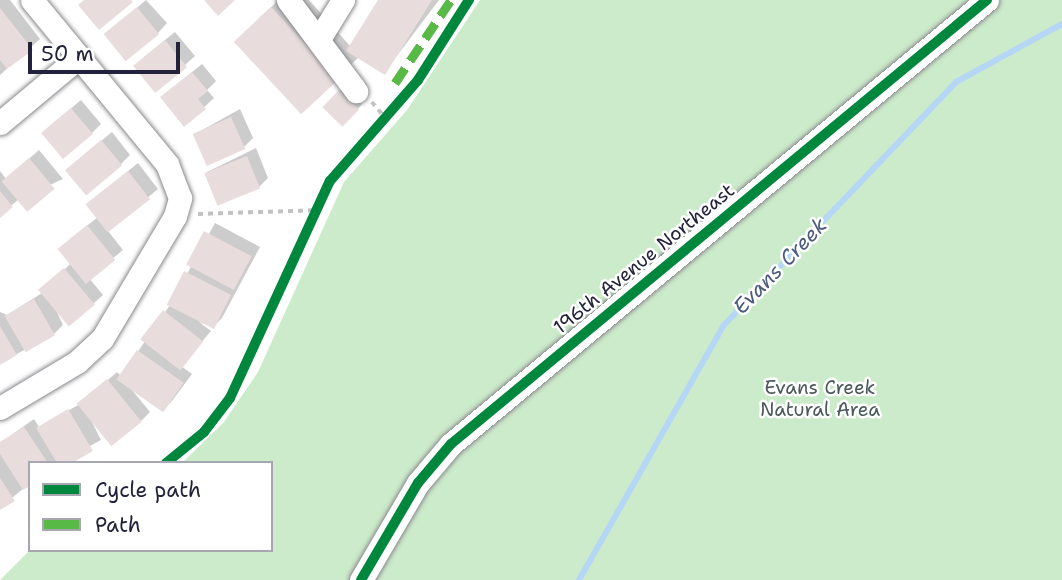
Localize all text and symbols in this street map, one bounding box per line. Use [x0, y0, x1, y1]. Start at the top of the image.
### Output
scale bar [32, 28, 184, 72]
text: 50 m [41, 40, 94, 68]
street label: 196th Avenue Northeast [549, 179, 739, 339]
water label: Evans Creek [728, 213, 832, 319]
park label: Evans Creek Natural Area [760, 377, 880, 421]
legend [28, 461, 273, 552]
text: Cycle path [95, 476, 201, 504]
text: Path [95, 511, 141, 539]

